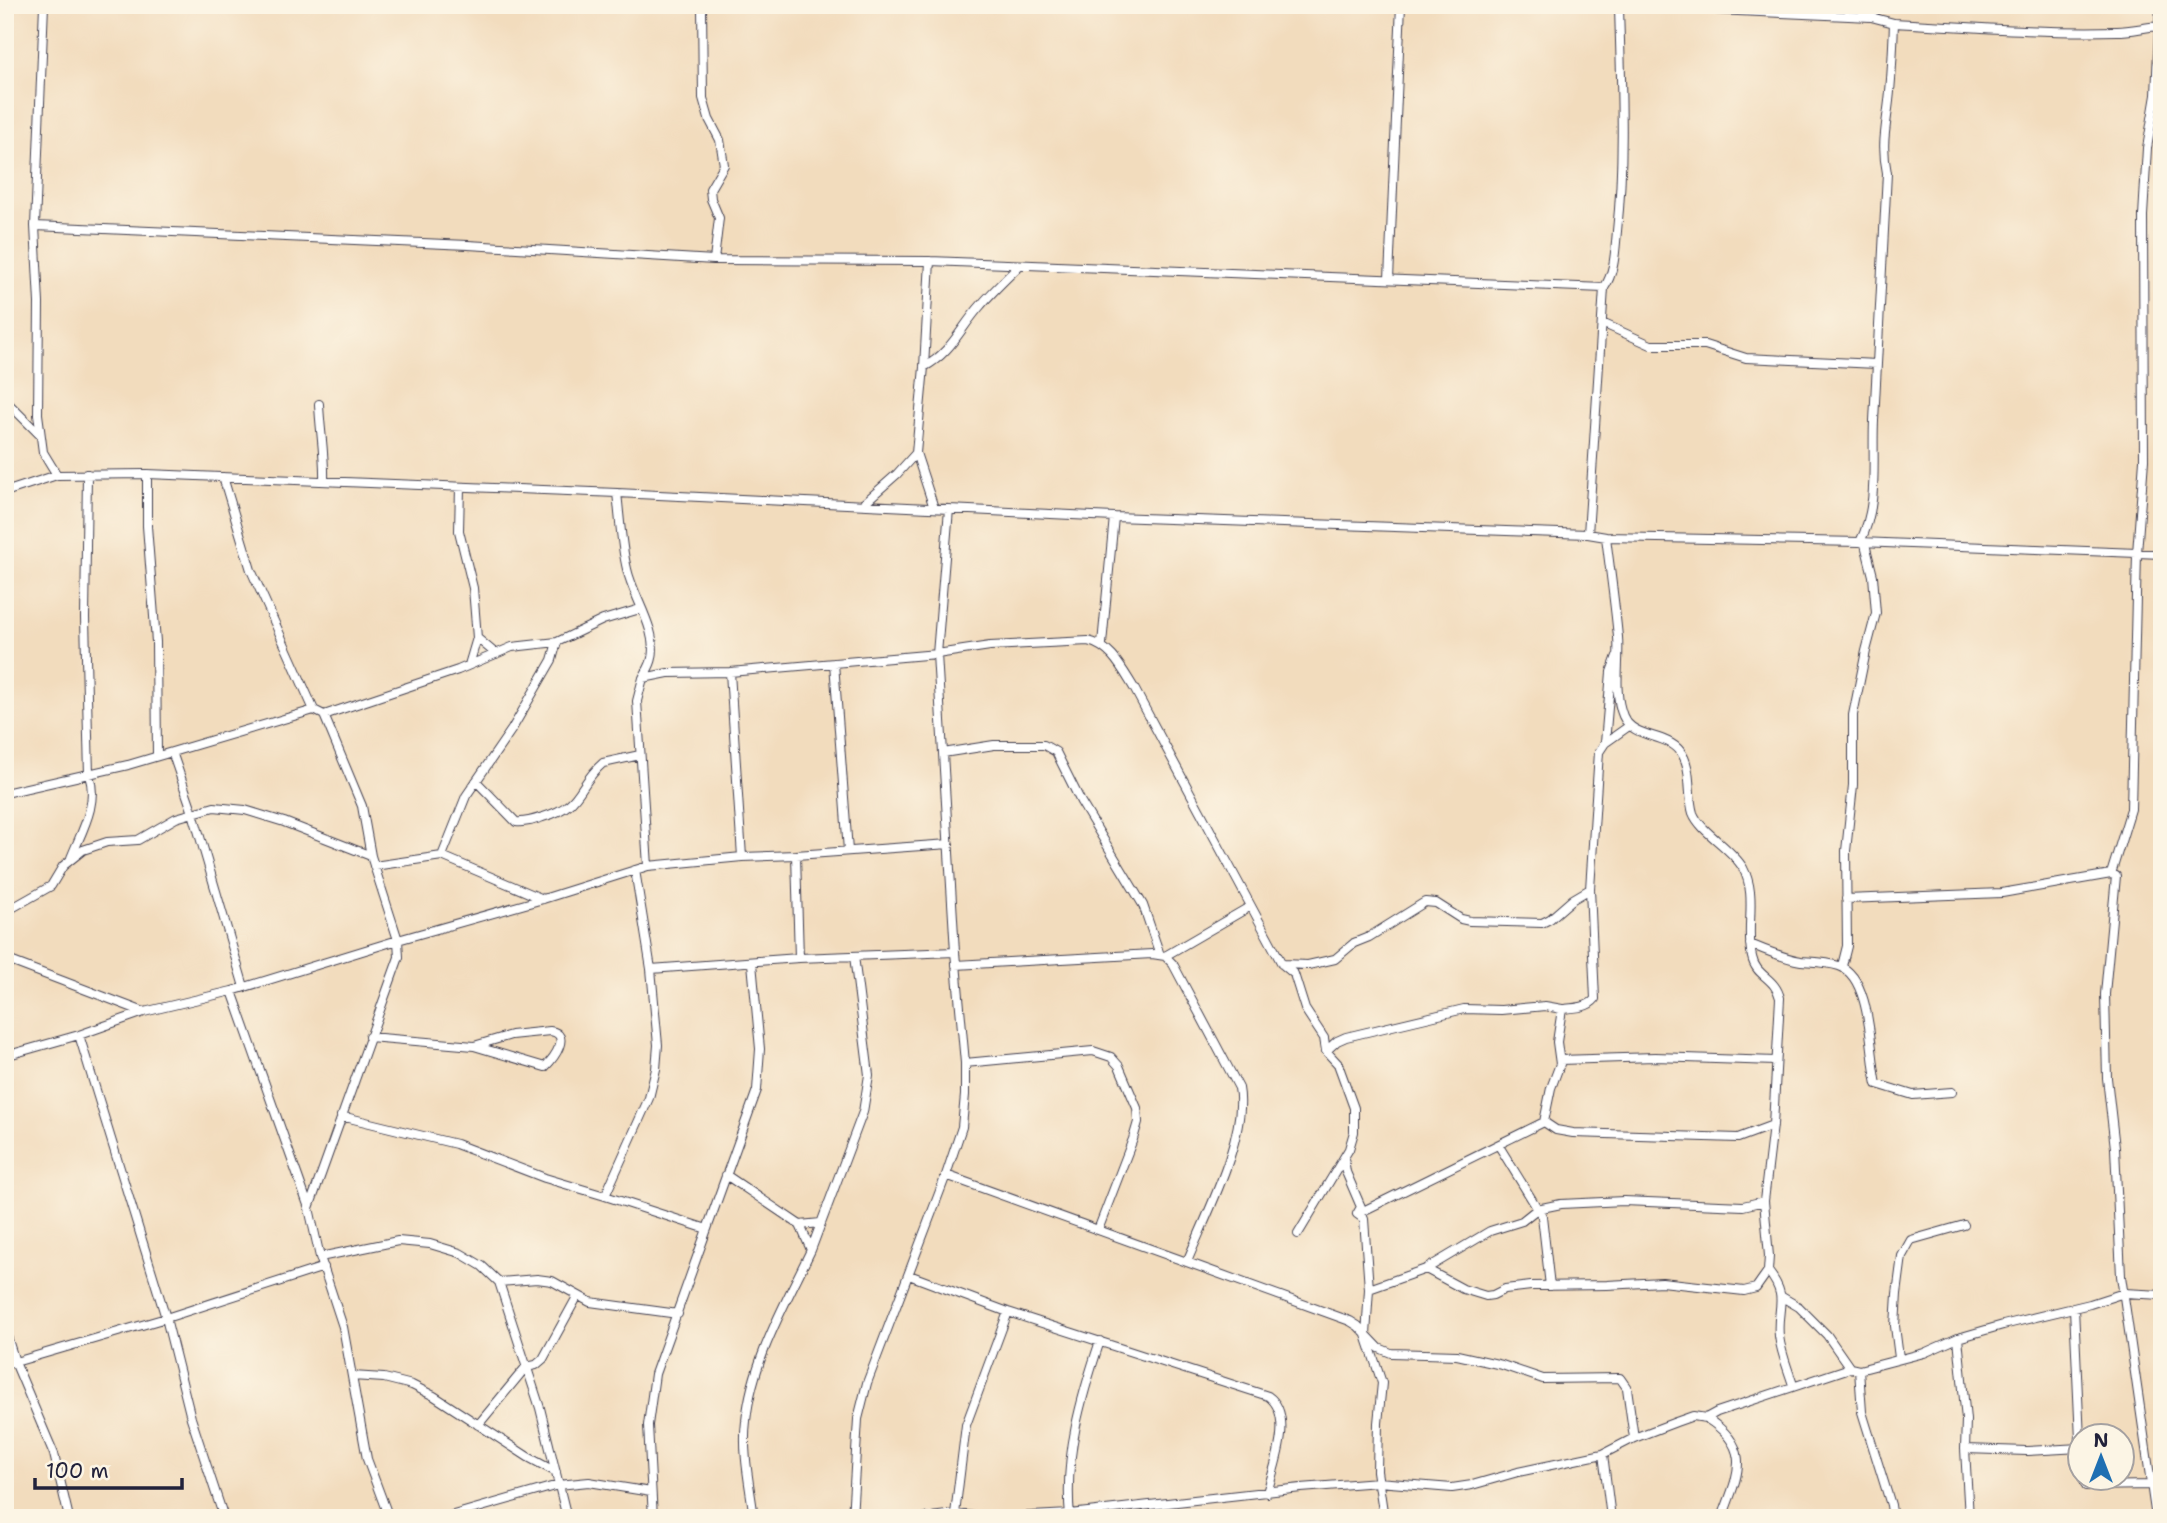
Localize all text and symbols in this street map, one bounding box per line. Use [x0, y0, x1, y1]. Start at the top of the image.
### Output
north arrow [2066, 1422, 2136, 1492]
text: N [2093, 1428, 2109, 1453]
scale bar [35, 1446, 182, 1490]
text: 100 m [46, 1457, 109, 1485]

